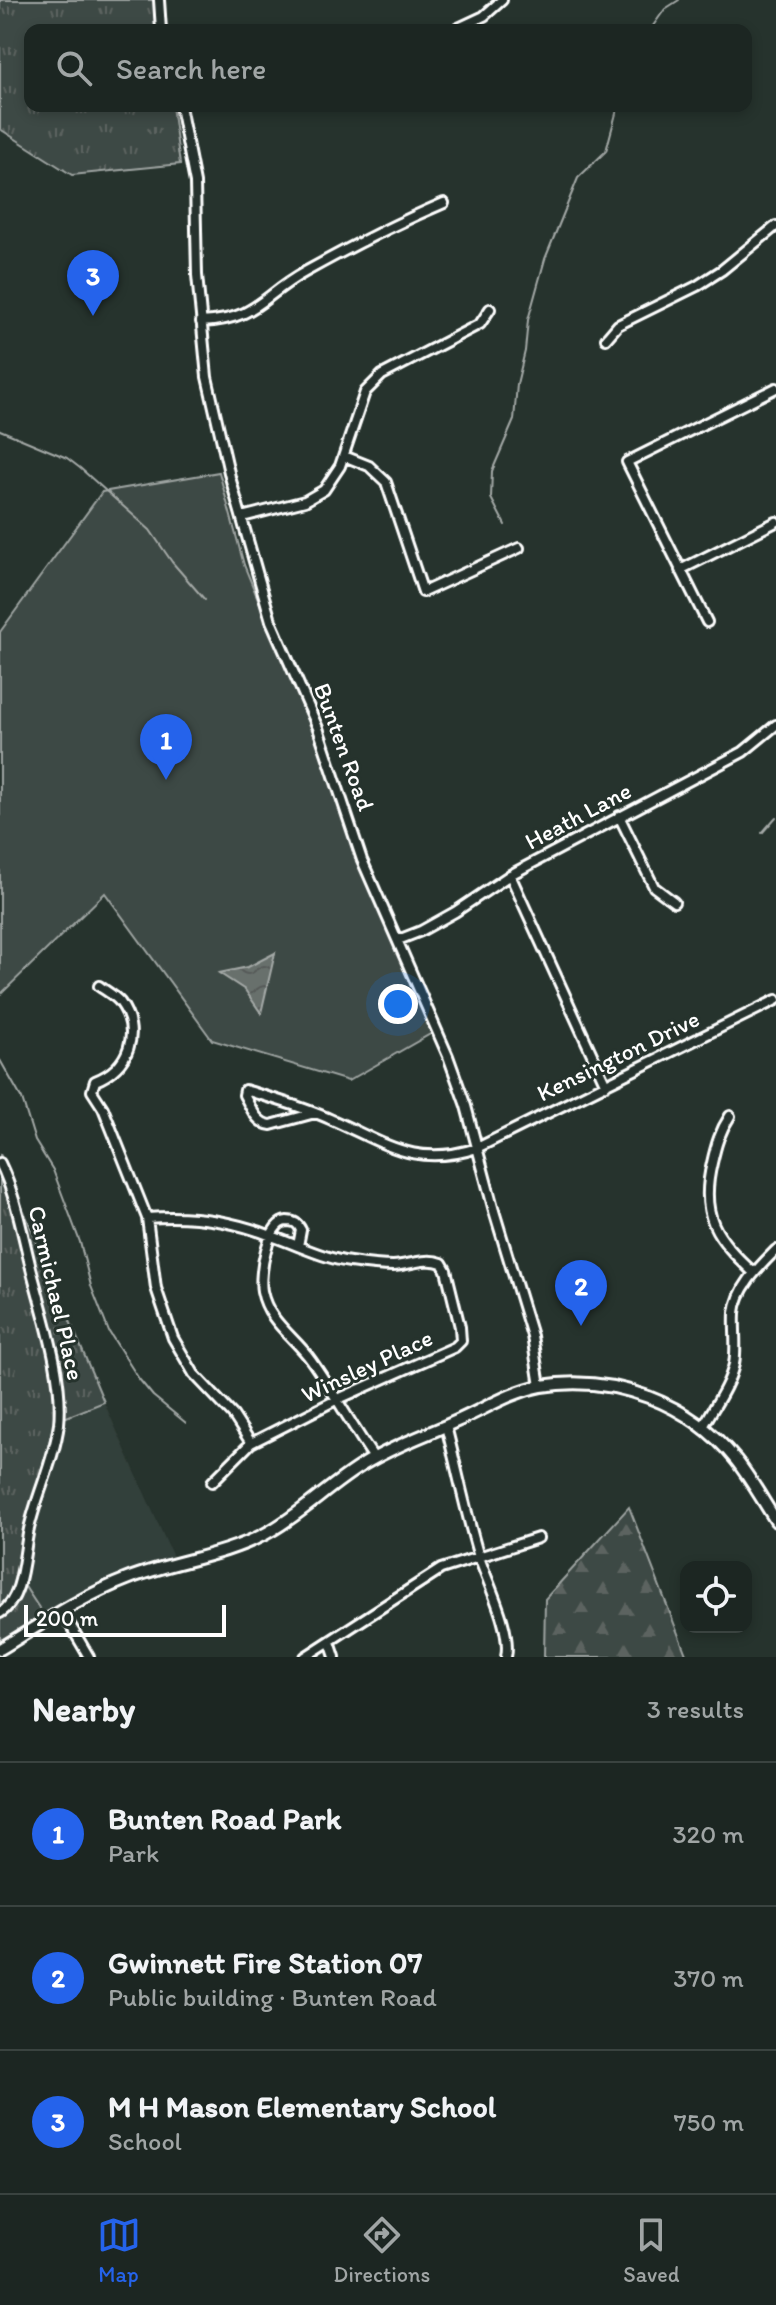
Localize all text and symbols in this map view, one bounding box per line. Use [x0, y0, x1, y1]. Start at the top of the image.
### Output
search box [24, 24, 752, 112]
icon: search [52, 46, 96, 90]
text: Search here [116, 50, 266, 87]
pin: 3 [67, 250, 119, 316]
street label: Bunten Road [308, 679, 381, 815]
pin: 1 [140, 714, 192, 780]
street label: Heath Lane [520, 775, 636, 856]
your location [378, 984, 418, 1024]
street label: Kensington Drive [532, 1004, 704, 1107]
street label: Carmichael Place [22, 1203, 91, 1383]
pin: 2 [555, 1260, 607, 1326]
street label: Winsley Place [297, 1323, 437, 1409]
map controls [680, 1561, 752, 1633]
button: locate [680, 1561, 752, 1633]
scale bar [24, 1601, 226, 1637]
text: 200 m [36, 1605, 98, 1632]
text: Nearby [32, 1689, 135, 1730]
text: 3 results [647, 1693, 744, 1725]
text: Bunten Road Park [108, 1800, 341, 1837]
text: 1 [52, 1818, 64, 1850]
text: 320 m [672, 1818, 744, 1850]
text: Park [108, 1837, 159, 1869]
text: Gwinnett Fire Station 07 [108, 1944, 422, 1981]
text: 2 [51, 1962, 65, 1994]
text: 370 m [673, 1962, 744, 1994]
text: Public building · Bunten Road [108, 1981, 437, 2013]
text: M H Mason Elementary School [108, 2088, 496, 2125]
text: 3 [51, 2106, 65, 2138]
text: 750 m [674, 2106, 744, 2138]
text: School [108, 2125, 182, 2157]
tab: Map [97, 2213, 141, 2288]
tab: Directions [334, 2213, 430, 2288]
tab: Saved [623, 2213, 679, 2288]

